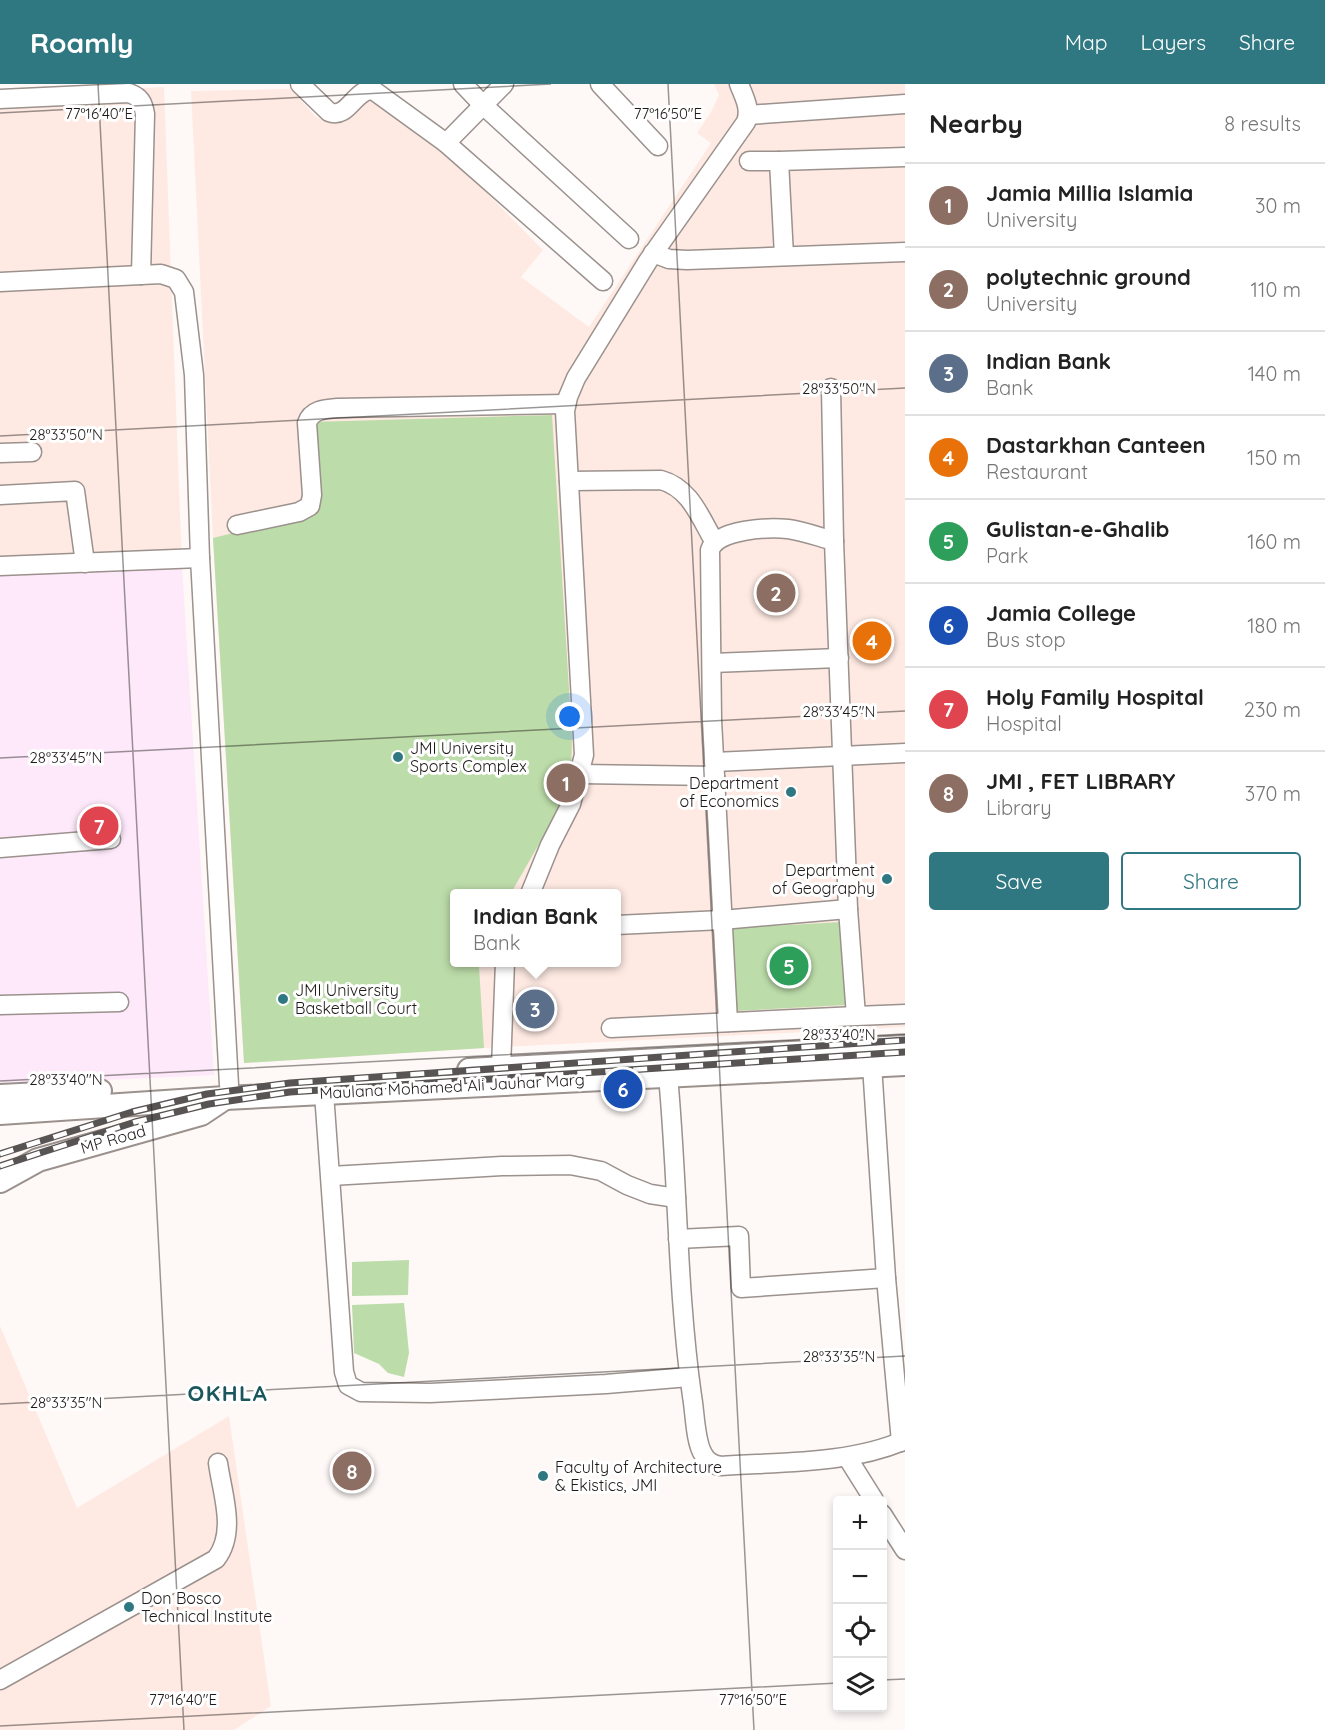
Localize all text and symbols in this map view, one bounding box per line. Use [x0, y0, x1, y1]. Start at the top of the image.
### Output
text: Roamly [30, 25, 134, 60]
text: Map [1065, 29, 1108, 55]
text: Layers [1141, 29, 1206, 55]
text: Share [1239, 29, 1295, 55]
text: 77°16'40"E [65, 104, 133, 123]
text: 77°16'50"E [634, 104, 702, 123]
text: Nearby [929, 107, 1023, 140]
text: 8 results [1224, 111, 1301, 136]
text: Jamia Millia Islamia [986, 179, 1193, 207]
text: 1 [945, 193, 952, 218]
text: 30 m [1255, 193, 1301, 218]
text: University [986, 207, 1077, 232]
text: polytechnic ground [986, 263, 1191, 291]
text: 2 [943, 277, 954, 302]
text: 110 m [1251, 277, 1301, 302]
text: University [986, 291, 1077, 316]
text: Indian Bank [986, 347, 1111, 375]
text: 3 [943, 361, 954, 386]
text: 140 m [1248, 361, 1301, 386]
text: Bank [986, 375, 1033, 400]
text: 28°33'50"N [802, 379, 876, 398]
text: 28°33'50"N [29, 425, 103, 444]
text: Dastarkhan Canteen [986, 431, 1206, 459]
text: 4 [943, 445, 954, 470]
text: 150 m [1247, 445, 1301, 470]
text: Restaurant [986, 459, 1088, 484]
text: Gulistan-e-Ghalib [986, 515, 1169, 543]
text: 5 [943, 529, 954, 554]
text: 160 m [1247, 529, 1301, 554]
text: Park [986, 543, 1028, 568]
pin: 2 [756, 570, 796, 616]
text: Jamia College [986, 599, 1136, 627]
text: 6 [943, 613, 954, 638]
text: 180 m [1247, 613, 1301, 638]
pin: 4 [852, 618, 892, 664]
text: Bus stop [986, 627, 1066, 652]
text: Holy Family Hospital [986, 683, 1204, 711]
text: 7 [943, 697, 954, 722]
text: 230 m [1244, 697, 1301, 722]
your location [555, 702, 584, 731]
text: 28°33'45"N [803, 702, 875, 721]
text: Hospital [986, 711, 1062, 736]
place label: JMI University Sports Complex [410, 738, 527, 776]
text: 28°33'45"N [30, 748, 102, 767]
marker: JMI University Sports Complex [391, 750, 405, 764]
pin: 1 [546, 760, 586, 806]
text: JMI , FET LIBRARY [986, 767, 1175, 795]
place label: Department of Economics [680, 773, 779, 811]
text: 8 [943, 781, 954, 806]
text: 370 m [1245, 781, 1301, 806]
marker: Department of Economics [784, 785, 798, 799]
text: Library [986, 795, 1052, 820]
pin: 7 [80, 804, 118, 848]
button: Save [929, 852, 1109, 910]
button: Share [1121, 852, 1301, 910]
place label: Department of Geography [772, 860, 875, 898]
marker: Department of Geography [880, 872, 894, 886]
popup [450, 889, 621, 967]
text: Indian Bank [473, 902, 598, 930]
text: Bank [473, 930, 520, 955]
pin: 5 [770, 944, 808, 988]
place label: JMI University Basketball Court [295, 980, 417, 1018]
pin: 3 [516, 986, 554, 1032]
marker: JMI University Basketball Court [276, 992, 290, 1006]
text: 28°33'40"N [802, 1025, 876, 1044]
pin: 6 [604, 1066, 642, 1112]
street label: Maulana Mohamed Ali Jauhar Marg [319, 1069, 585, 1103]
text: 28°33'40"N [29, 1070, 103, 1089]
street label: MP Road [78, 1120, 148, 1158]
text: 28°33'35"N [803, 1347, 875, 1366]
district label: OKHLA [188, 1379, 268, 1407]
text: 28°33'35"N [30, 1393, 102, 1412]
pin: 8 [332, 1448, 372, 1494]
place label: Faculty of Architecture & Ekistics, JMI [555, 1457, 722, 1495]
marker: Faculty of Architecture & Ekistics, JMI [536, 1469, 550, 1483]
map controls [833, 1496, 887, 1712]
button: + [833, 1496, 887, 1550]
button: − [833, 1550, 887, 1604]
place label: Don Bosco Technical Institute [141, 1588, 272, 1626]
marker: Don Bosco Technical Institute [122, 1600, 136, 1614]
button: locate [833, 1604, 887, 1658]
button: layers [833, 1658, 887, 1712]
text: 77°16'40"E [149, 1690, 217, 1709]
text: 77°16'50"E [719, 1690, 787, 1709]

